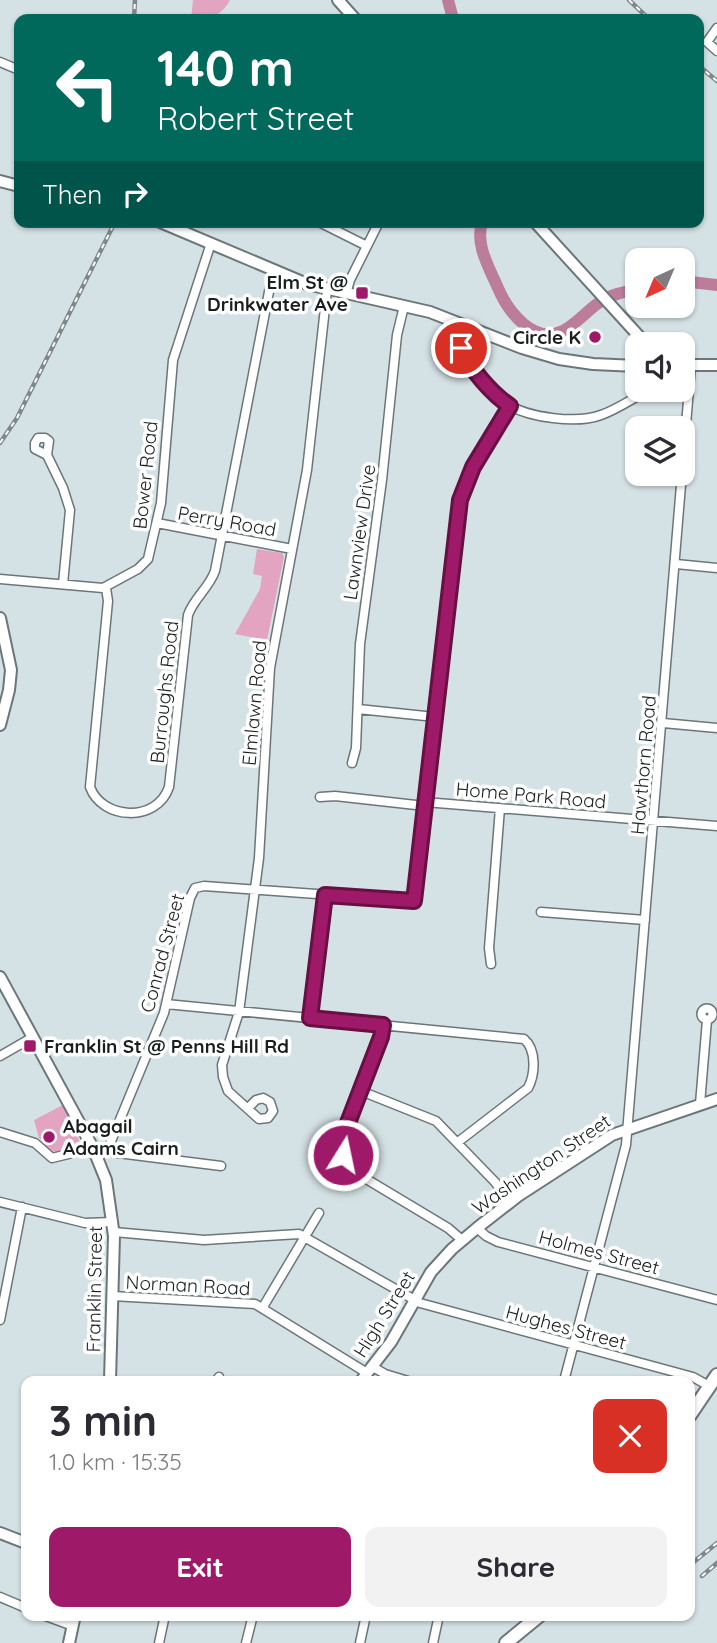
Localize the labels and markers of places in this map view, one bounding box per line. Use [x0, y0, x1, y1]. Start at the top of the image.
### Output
place label: Elm St @ Drinkwater Ave [207, 270, 348, 316]
marker: Elm St @ Drinkwater Ave [354, 285, 370, 301]
pin [431, 318, 491, 378]
place label: Circle K [513, 325, 581, 349]
marker: Circle K [587, 329, 603, 345]
place label: Franklin St @ Penns Hill Rd [44, 1034, 289, 1058]
marker: Franklin St @ Penns Hill Rd [22, 1038, 38, 1054]
place label: Abagail Adams Cairn [63, 1114, 179, 1160]
marker: Abagail Adams Cairn [41, 1129, 57, 1145]

